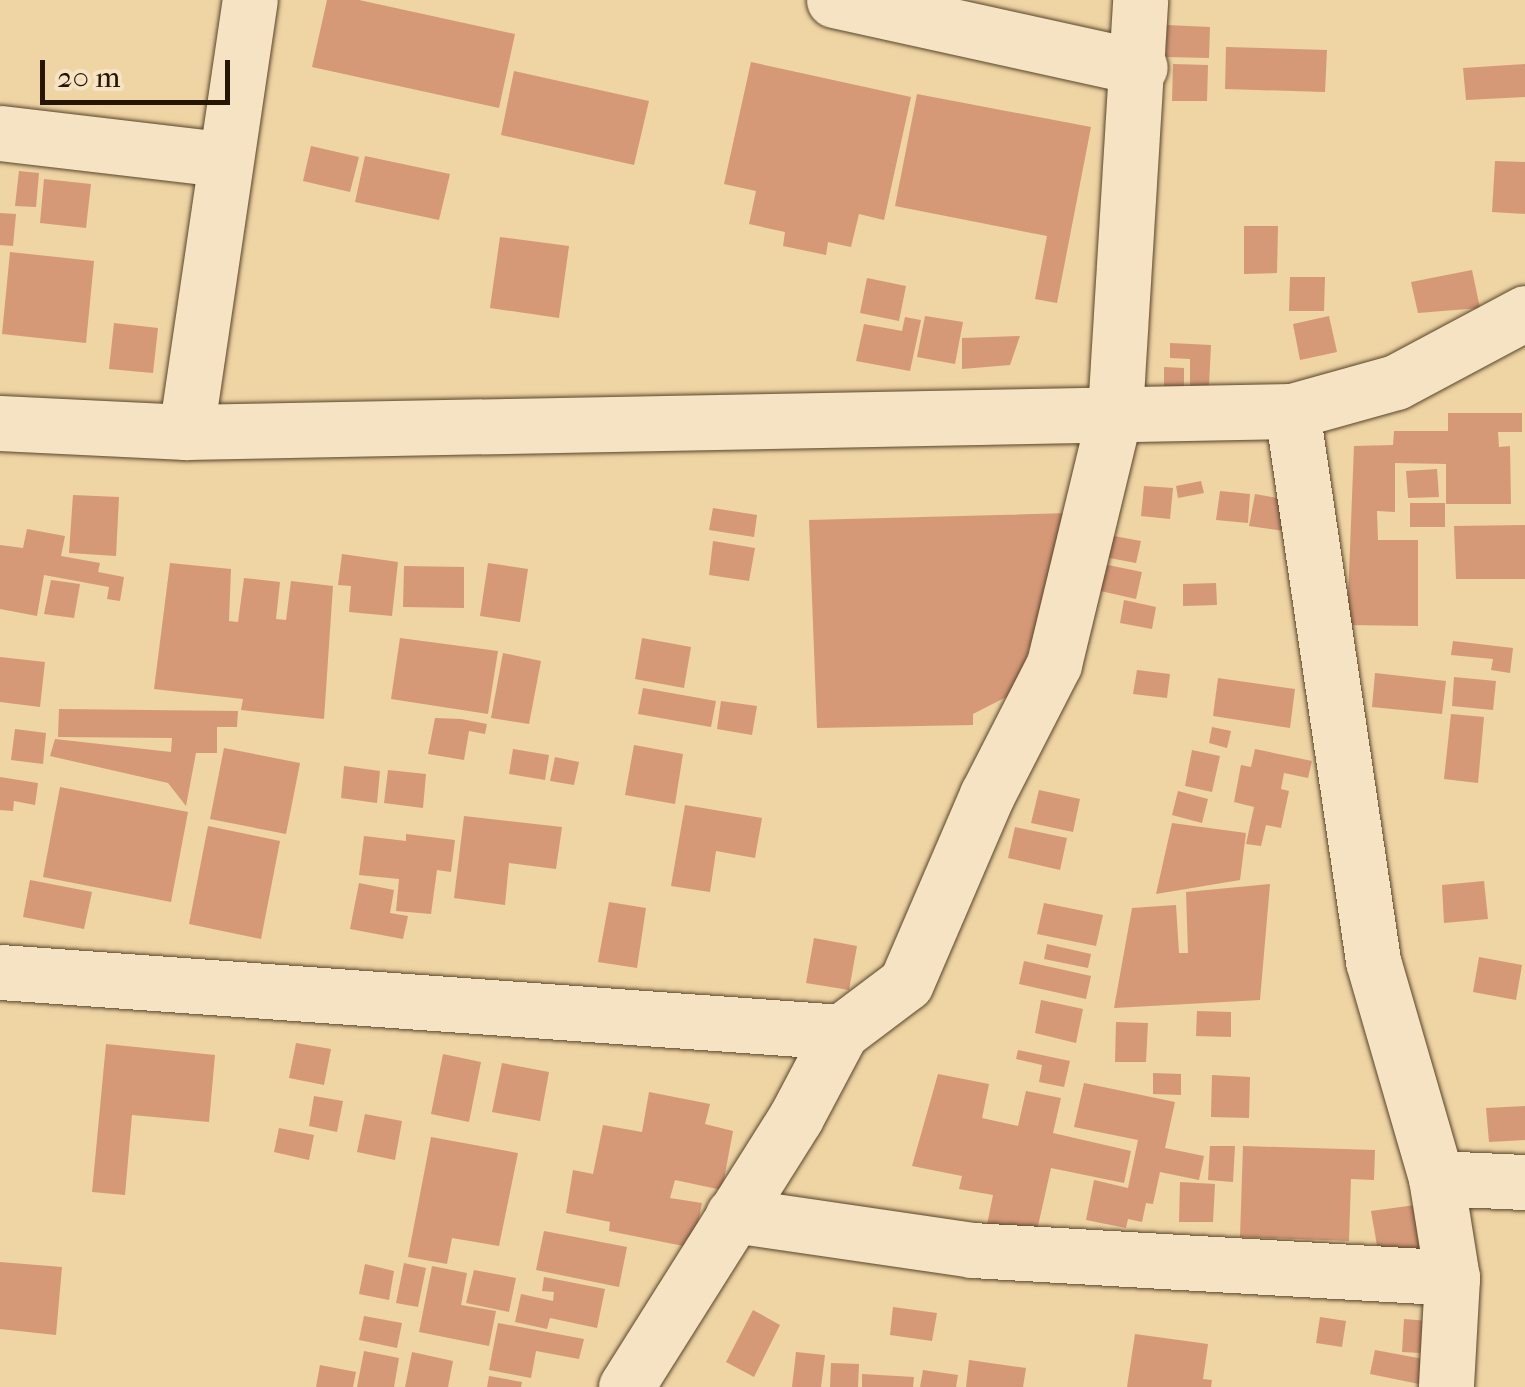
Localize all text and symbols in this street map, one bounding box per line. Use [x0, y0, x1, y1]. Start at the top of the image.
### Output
scale bar [45, 40, 235, 102]
text: 20 m [57, 60, 120, 95]

